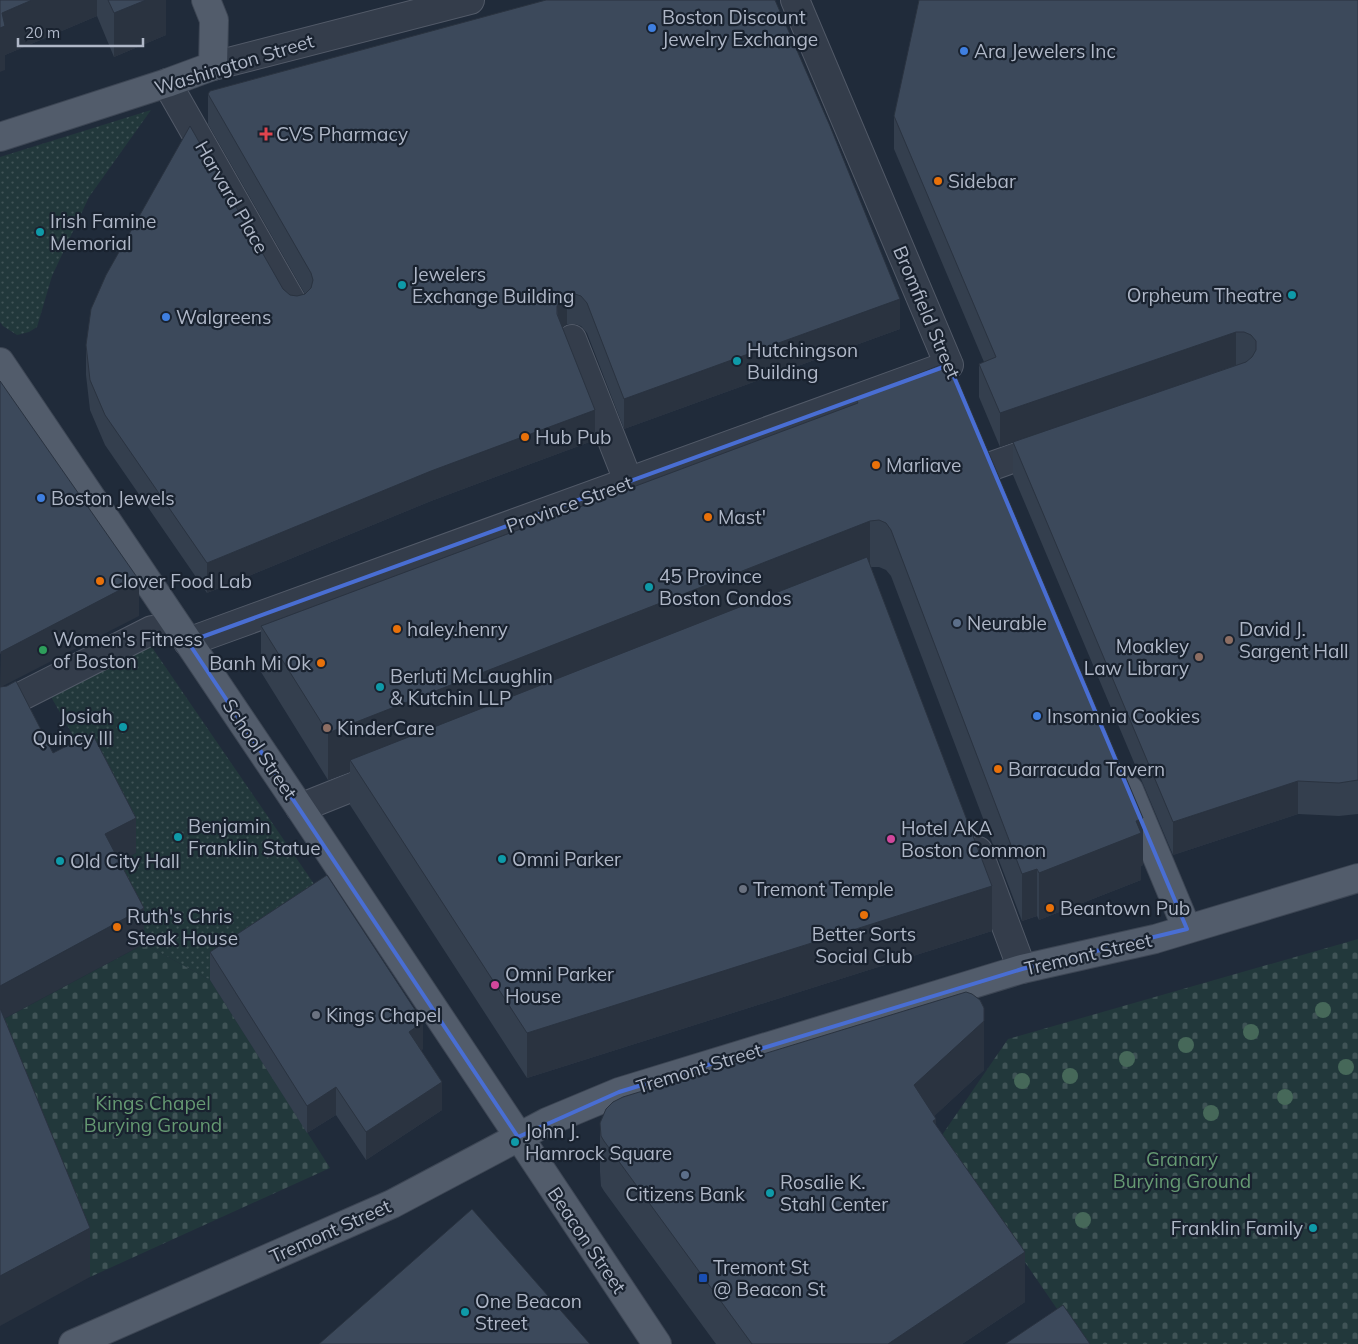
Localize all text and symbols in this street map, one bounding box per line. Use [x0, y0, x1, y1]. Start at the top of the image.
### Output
place label: Boston Discount Jewelry Exchange [662, 5, 818, 51]
scale bar [18, 15, 142, 47]
marker: Boston Discount Jewelry Exchange [646, 22, 658, 34]
text: 20 m [25, 23, 60, 42]
street label: Washington Street [152, 28, 317, 100]
place label: Ara Jewelers Inc [974, 39, 1116, 63]
marker: Ara Jewelers Inc [958, 45, 970, 57]
place label: CVS Pharmacy [276, 122, 408, 146]
marker: CVS Pharmacy [260, 128, 272, 140]
street label: Harvard Place [190, 137, 274, 257]
place label: Sidebar [948, 169, 1016, 193]
marker: Sidebar [932, 175, 944, 187]
place label: Irish Famine Memorial [50, 209, 156, 255]
marker: Irish Famine Memorial [34, 226, 46, 238]
street label: Bromfield Street [888, 242, 966, 382]
place label: Jewelers Exchange Building [412, 262, 574, 308]
marker: Jewelers Exchange Building [396, 279, 408, 291]
place label: Orpheum Theatre [1127, 283, 1282, 307]
marker: Orpheum Theatre [1286, 289, 1298, 301]
place label: Walgreens [176, 305, 271, 329]
marker: Walgreens [160, 311, 172, 323]
place label: Hutchingson Building [747, 338, 858, 384]
marker: Hutchingson Building [731, 355, 743, 367]
place label: Hub Pub [535, 425, 612, 449]
marker: Hub Pub [519, 431, 531, 443]
place label: Marliave [886, 453, 961, 477]
marker: Marliave [870, 459, 882, 471]
street label: Province Street [503, 470, 636, 538]
place label: Boston Jewels [51, 486, 175, 510]
marker: Boston Jewels [35, 492, 47, 504]
place label: Mast' [718, 505, 766, 529]
marker: Mast' [702, 511, 714, 523]
place label: 45 Province Boston Condos [659, 564, 792, 610]
place label: Clover Food Lab [110, 569, 252, 593]
marker: Clover Food Lab [94, 575, 106, 587]
marker: 45 Province Boston Condos [643, 581, 655, 593]
place label: Neurable [967, 611, 1047, 635]
place label: haley.henry [407, 617, 508, 641]
marker: Neurable [951, 617, 963, 629]
place label: David J. Sargent Hall [1239, 617, 1349, 663]
marker: haley.henry [391, 623, 403, 635]
place label: Women's Fitness of Boston [53, 627, 203, 673]
place label: Moakley Law Library [1084, 634, 1189, 680]
marker: David J. Sargent Hall [1223, 634, 1235, 646]
marker: Women's Fitness of Boston [37, 644, 49, 656]
place label: Banh Mi Ok [209, 651, 311, 675]
marker: Moakley Law Library [1193, 651, 1205, 663]
marker: Banh Mi Ok [315, 657, 327, 669]
place label: Berluti McLaughlin & Kutchin LLP [390, 664, 553, 710]
marker: Berluti McLaughlin & Kutchin LLP [374, 681, 386, 693]
street label: School Street [218, 694, 303, 804]
place label: Josiah Quincy III [32, 704, 113, 750]
place label: Insomnia Cookies [1047, 704, 1200, 728]
marker: Insomnia Cookies [1031, 710, 1043, 722]
place label: KinderCare [337, 716, 435, 740]
marker: Josiah Quincy III [117, 721, 129, 733]
marker: KinderCare [321, 722, 333, 734]
place label: Barracuda Tavern [1008, 757, 1165, 781]
marker: Barracuda Tavern [992, 763, 1004, 775]
place label: Benjamin Franklin Statue [188, 814, 321, 860]
place label: Hotel AKA Boston Common [901, 816, 1046, 862]
marker: Benjamin Franklin Statue [172, 831, 184, 843]
marker: Hotel AKA Boston Common [885, 833, 897, 845]
place label: Omni Parker [512, 847, 621, 871]
place label: Old City Hall [70, 849, 180, 873]
marker: Omni Parker [496, 853, 508, 865]
marker: Old City Hall [54, 855, 66, 867]
place label: Tremont Temple [753, 877, 894, 901]
marker: Tremont Temple [737, 883, 749, 895]
place label: Beantown Pub [1060, 896, 1190, 920]
marker: Beantown Pub [1044, 902, 1056, 914]
place label: Ruth's Chris Steak House [127, 904, 238, 950]
marker: Better Sorts Social Club [858, 909, 870, 921]
marker: Ruth's Chris Steak House [111, 921, 123, 933]
place label: Better Sorts Social Club [812, 922, 916, 968]
street label: Tremont Street [1022, 928, 1154, 980]
place label: Omni Parker House [505, 962, 614, 1008]
marker: Omni Parker House [489, 979, 501, 991]
place label: Kings Chapel [326, 1003, 441, 1027]
marker: Kings Chapel [310, 1009, 322, 1021]
street label: Tremont Street [633, 1037, 765, 1098]
park label: Kings Chapel Burying Ground [84, 1091, 222, 1137]
place label: John J. Hamrock Square [525, 1119, 672, 1165]
marker: John J. Hamrock Square [509, 1136, 521, 1148]
park label: Granary Burying Ground [1113, 1147, 1251, 1193]
marker: Citizens Bank [679, 1169, 691, 1181]
place label: Rosalie K. Stahl Center [780, 1170, 888, 1216]
street label: Beacon Street [543, 1182, 632, 1298]
place label: Citizens Bank [625, 1182, 745, 1206]
marker: Rosalie K. Stahl Center [764, 1187, 776, 1199]
street label: Tremont Street [266, 1193, 395, 1268]
place label: Franklin Family [1171, 1216, 1303, 1240]
marker: Franklin Family [1307, 1222, 1319, 1234]
place label: Tremont St @ Beacon St [713, 1255, 826, 1301]
marker: Tremont St @ Beacon St [697, 1272, 709, 1284]
place label: One Beacon Street [475, 1289, 582, 1335]
marker: One Beacon Street [459, 1306, 471, 1318]

